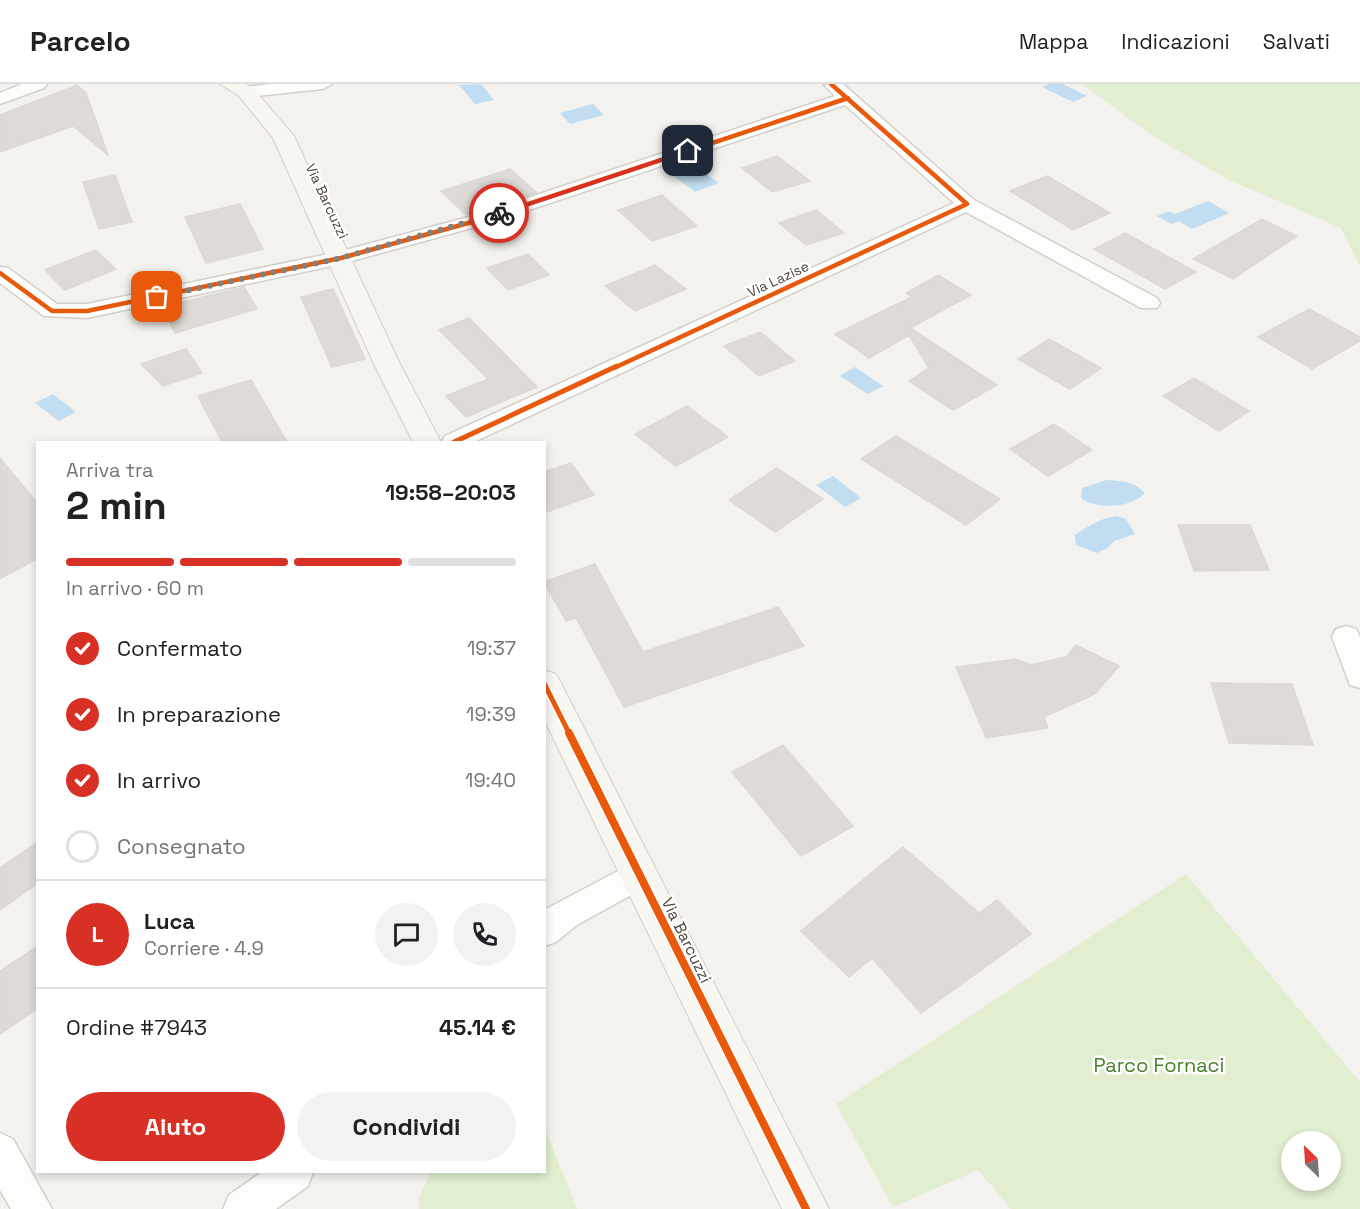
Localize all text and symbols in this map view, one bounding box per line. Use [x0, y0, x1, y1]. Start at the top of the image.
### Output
text: Parcelo [30, 23, 131, 59]
text: Mappa [1019, 28, 1088, 55]
text: Indicazioni [1121, 28, 1230, 55]
text: Salvati [1263, 28, 1330, 55]
pin [662, 125, 713, 176]
icon: home [671, 134, 704, 167]
street label: Via Barcuzzi [302, 160, 352, 242]
courier [469, 183, 529, 243]
icon: bike [483, 197, 516, 230]
street label: Via Lazise [744, 257, 812, 301]
pin [131, 271, 182, 322]
icon: bag [140, 280, 173, 313]
text: Arriva tra [66, 457, 154, 483]
text: 19:58–20:03 [385, 478, 516, 506]
text: 2 min [66, 481, 167, 530]
text: In arrivo · 60 m [66, 575, 204, 601]
icon: check [66, 632, 99, 665]
text: Confermato [117, 634, 243, 662]
text: 19:37 [467, 635, 516, 661]
icon: check [66, 698, 99, 731]
text: In preparazione [117, 700, 281, 728]
text: 19:39 [466, 701, 516, 727]
icon: check [66, 764, 99, 797]
text: In arrivo [117, 766, 201, 794]
text: 19:40 [465, 767, 516, 793]
text: Consegnato [117, 832, 246, 860]
street label: Via Barcuzzi [657, 894, 716, 986]
button: chat [375, 903, 438, 966]
button: phone [453, 903, 516, 966]
text: Luca [144, 907, 195, 935]
text: L [92, 920, 103, 948]
text: Corriere · 4.9 [144, 935, 264, 961]
text: Ordine #7943 [66, 1013, 207, 1041]
text: 45.14 € [439, 1013, 516, 1041]
park label: Parco Fornaci [1094, 1052, 1224, 1078]
button: Aiuto [66, 1092, 285, 1161]
button: Condividi [297, 1092, 516, 1161]
north arrow [1281, 1131, 1341, 1191]
map controls [1281, 1131, 1341, 1191]

